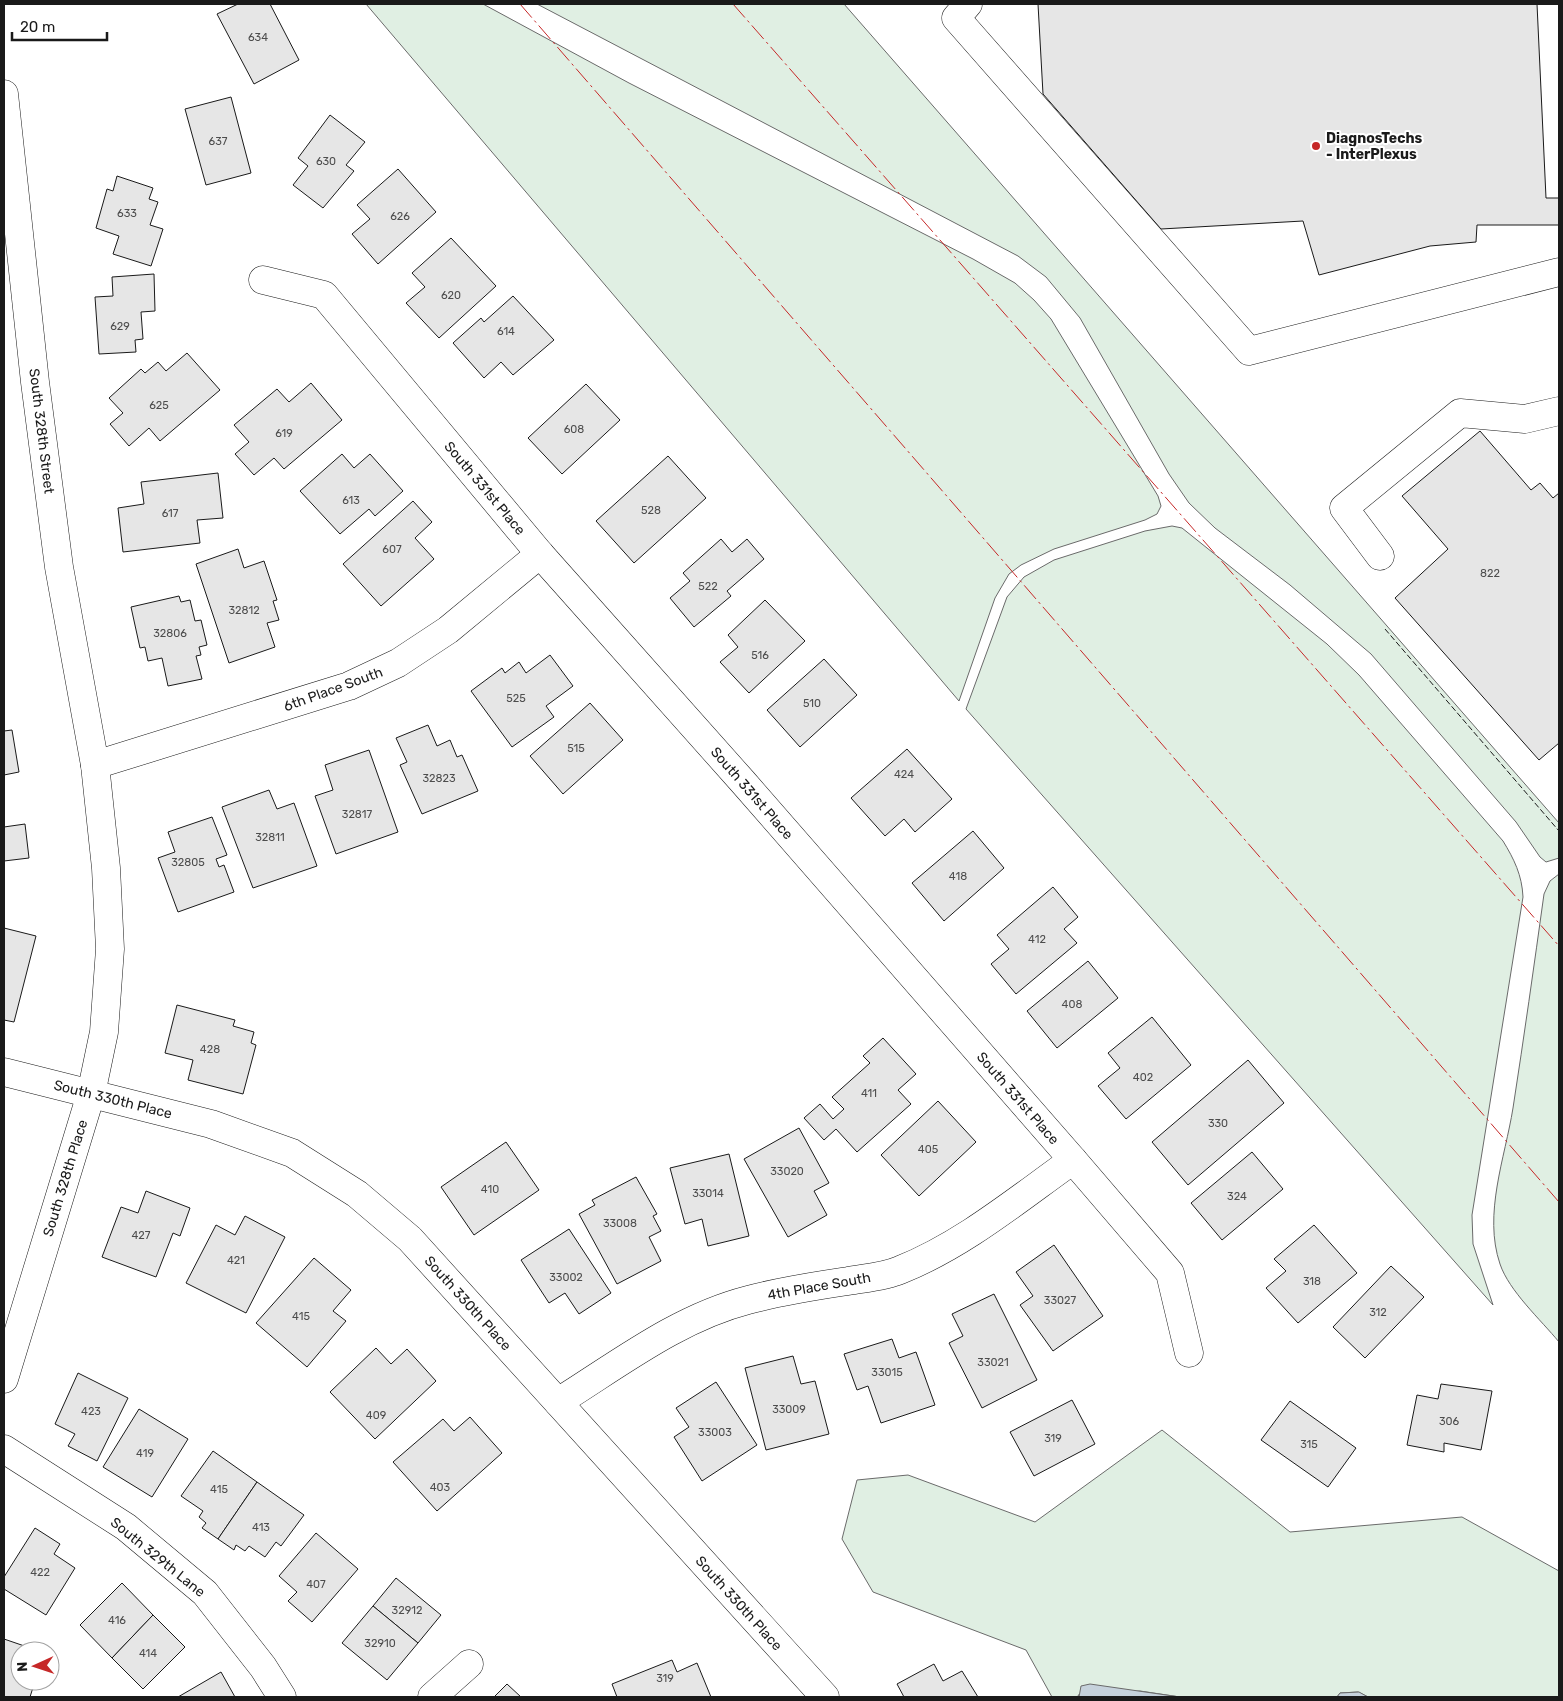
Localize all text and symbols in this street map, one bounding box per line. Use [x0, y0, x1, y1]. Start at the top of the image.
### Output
scale bar [12, 10, 108, 42]
text: 20 m [20, 18, 55, 36]
house number: 634 [248, 31, 268, 44]
place label: DiagnosTechs - InterPlexus [1326, 130, 1423, 163]
house number: 637 [209, 135, 228, 148]
marker: DiagnosTechs - InterPlexus [1310, 140, 1322, 152]
house number: 630 [316, 155, 336, 168]
house number: 633 [117, 207, 137, 220]
house number: 626 [390, 210, 410, 223]
house number: 620 [441, 289, 461, 302]
house number: 629 [110, 320, 130, 333]
house number: 614 [497, 325, 515, 338]
street label: South 328th Street [25, 367, 58, 495]
house number: 625 [149, 399, 169, 412]
house number: 608 [564, 423, 584, 436]
house number: 619 [275, 427, 293, 440]
street label: South 331st Place [441, 438, 529, 539]
house number: 613 [342, 494, 360, 507]
house number: 528 [641, 504, 661, 517]
house number: 617 [162, 507, 179, 520]
house number: 607 [382, 543, 402, 556]
house number: 822 [1480, 567, 1500, 580]
house number: 522 [698, 580, 718, 593]
house number: 32812 [228, 604, 260, 617]
house number: 32806 [153, 627, 187, 640]
house number: 516 [751, 649, 769, 662]
street label: 6th Place South [281, 664, 385, 715]
house number: 525 [506, 692, 526, 705]
house number: 510 [803, 697, 821, 710]
house number: 515 [567, 742, 585, 755]
street label: South 331st Place [707, 744, 796, 843]
house number: 424 [894, 768, 914, 781]
house number: 32823 [422, 772, 456, 785]
house number: 32817 [342, 808, 373, 821]
house number: 32811 [255, 831, 285, 844]
house number: 32805 [171, 856, 205, 869]
house number: 418 [949, 870, 967, 883]
house number: 412 [1028, 933, 1046, 946]
house number: 408 [1062, 998, 1082, 1011]
house number: 428 [200, 1043, 220, 1056]
street label: South 331st Place [973, 1049, 1062, 1148]
house number: 402 [1133, 1071, 1153, 1084]
street label: South 330th Place [52, 1077, 174, 1122]
house number: 411 [861, 1087, 877, 1100]
house number: 330 [1208, 1117, 1228, 1130]
street label: South 328th Place [40, 1118, 91, 1239]
house number: 405 [918, 1143, 939, 1156]
house number: 33020 [770, 1165, 804, 1178]
house number: 410 [481, 1183, 499, 1196]
house number: 33014 [692, 1187, 724, 1200]
house number: 324 [1227, 1190, 1247, 1203]
house number: 33008 [603, 1217, 637, 1230]
house number: 427 [132, 1229, 151, 1242]
street label: South 330th Place [421, 1253, 515, 1354]
house number: 421 [227, 1254, 245, 1267]
street label: 4th Place South [766, 1269, 872, 1304]
house number: 33002 [549, 1271, 583, 1284]
house number: 318 [1303, 1275, 1321, 1288]
house number: 33027 [1044, 1294, 1077, 1307]
house number: 312 [1369, 1306, 1387, 1319]
house number: 415 [292, 1310, 310, 1323]
house number: 33021 [977, 1356, 1009, 1369]
house number: 33015 [871, 1366, 903, 1379]
house number: 33009 [772, 1403, 806, 1416]
house number: 423 [81, 1405, 101, 1418]
house number: 409 [366, 1409, 386, 1422]
house number: 306 [1439, 1415, 1459, 1428]
house number: 33003 [698, 1426, 732, 1439]
house number: 319 [1044, 1432, 1062, 1445]
house number: 315 [1300, 1438, 1318, 1451]
house number: 419 [136, 1447, 154, 1460]
house number: 403 [430, 1481, 451, 1494]
house number: 415 [210, 1483, 228, 1496]
street label: South 329th Lane [107, 1514, 209, 1601]
house number: 413 [252, 1521, 270, 1534]
street label: South 330th Place [692, 1553, 786, 1654]
house number: 422 [30, 1566, 50, 1579]
house number: 407 [306, 1578, 326, 1591]
house number: 32912 [392, 1604, 422, 1617]
house number: 416 [108, 1614, 126, 1627]
house number: 32910 [364, 1637, 396, 1650]
north arrow [10, 1641, 60, 1691]
house number: 414 [139, 1647, 157, 1660]
text: N [14, 1661, 31, 1672]
house number: 319 [656, 1672, 674, 1685]

